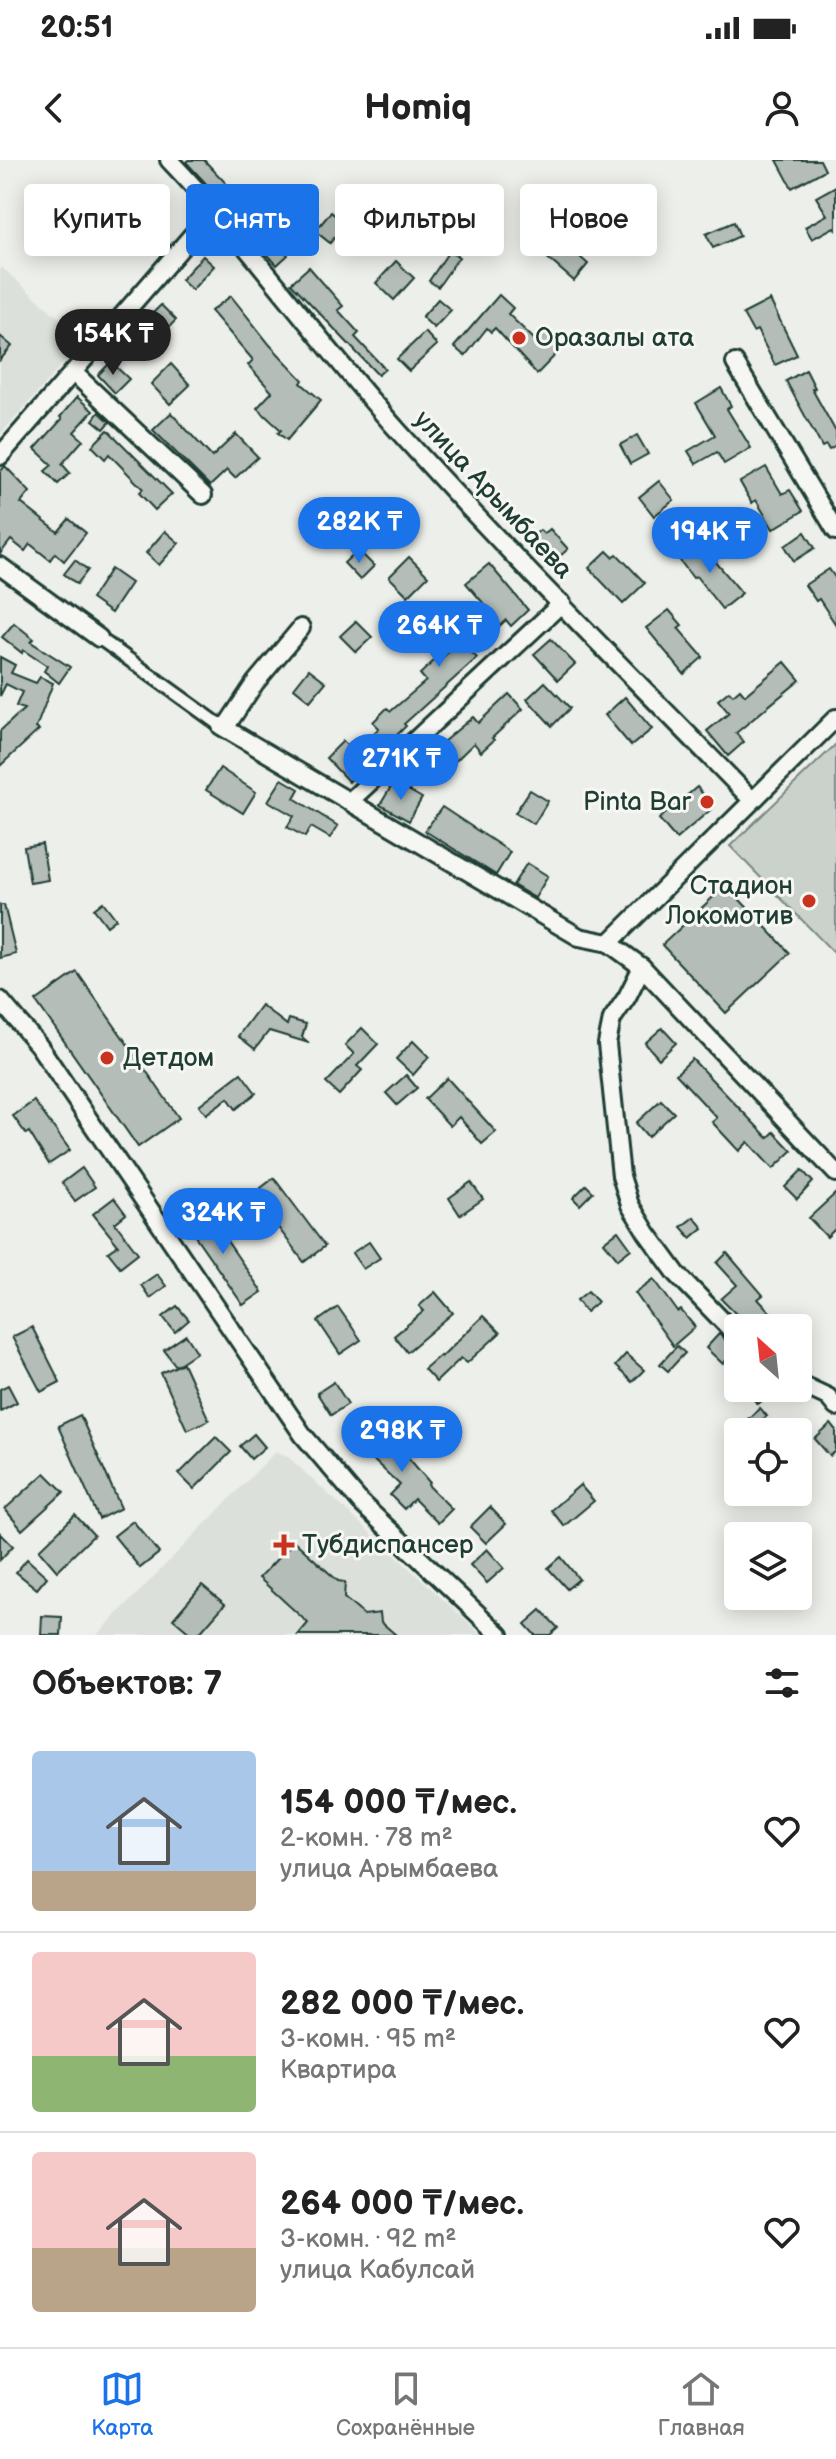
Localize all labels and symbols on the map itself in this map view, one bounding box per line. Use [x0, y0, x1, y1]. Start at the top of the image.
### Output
pin: 154K ₸ [48, 309, 178, 377]
place label: Оразалы ата [535, 323, 694, 354]
marker: Оразалы ата [510, 329, 528, 347]
street label: улица Арымбаева [407, 405, 579, 585]
pin: 282K ₸ [294, 497, 424, 565]
pin: 194K ₸ [645, 507, 775, 575]
pin: 264K ₸ [374, 601, 504, 669]
pin: 271K ₸ [336, 734, 466, 802]
place label: Pinta Bar [583, 787, 692, 818]
marker: Pinta Bar [698, 793, 716, 811]
place label: Стадион Локомотив [665, 871, 793, 932]
marker: Стадион Локомотив [800, 892, 818, 910]
place label: Детдом [123, 1043, 215, 1074]
marker: Детдом [98, 1049, 116, 1067]
pin: 324K ₸ [158, 1188, 288, 1256]
north arrow [724, 1314, 812, 1402]
pin: 298K ₸ [337, 1406, 467, 1474]
place label: Тубдиспансер [302, 1530, 474, 1561]
marker: Тубдиспансер [273, 1534, 295, 1556]

